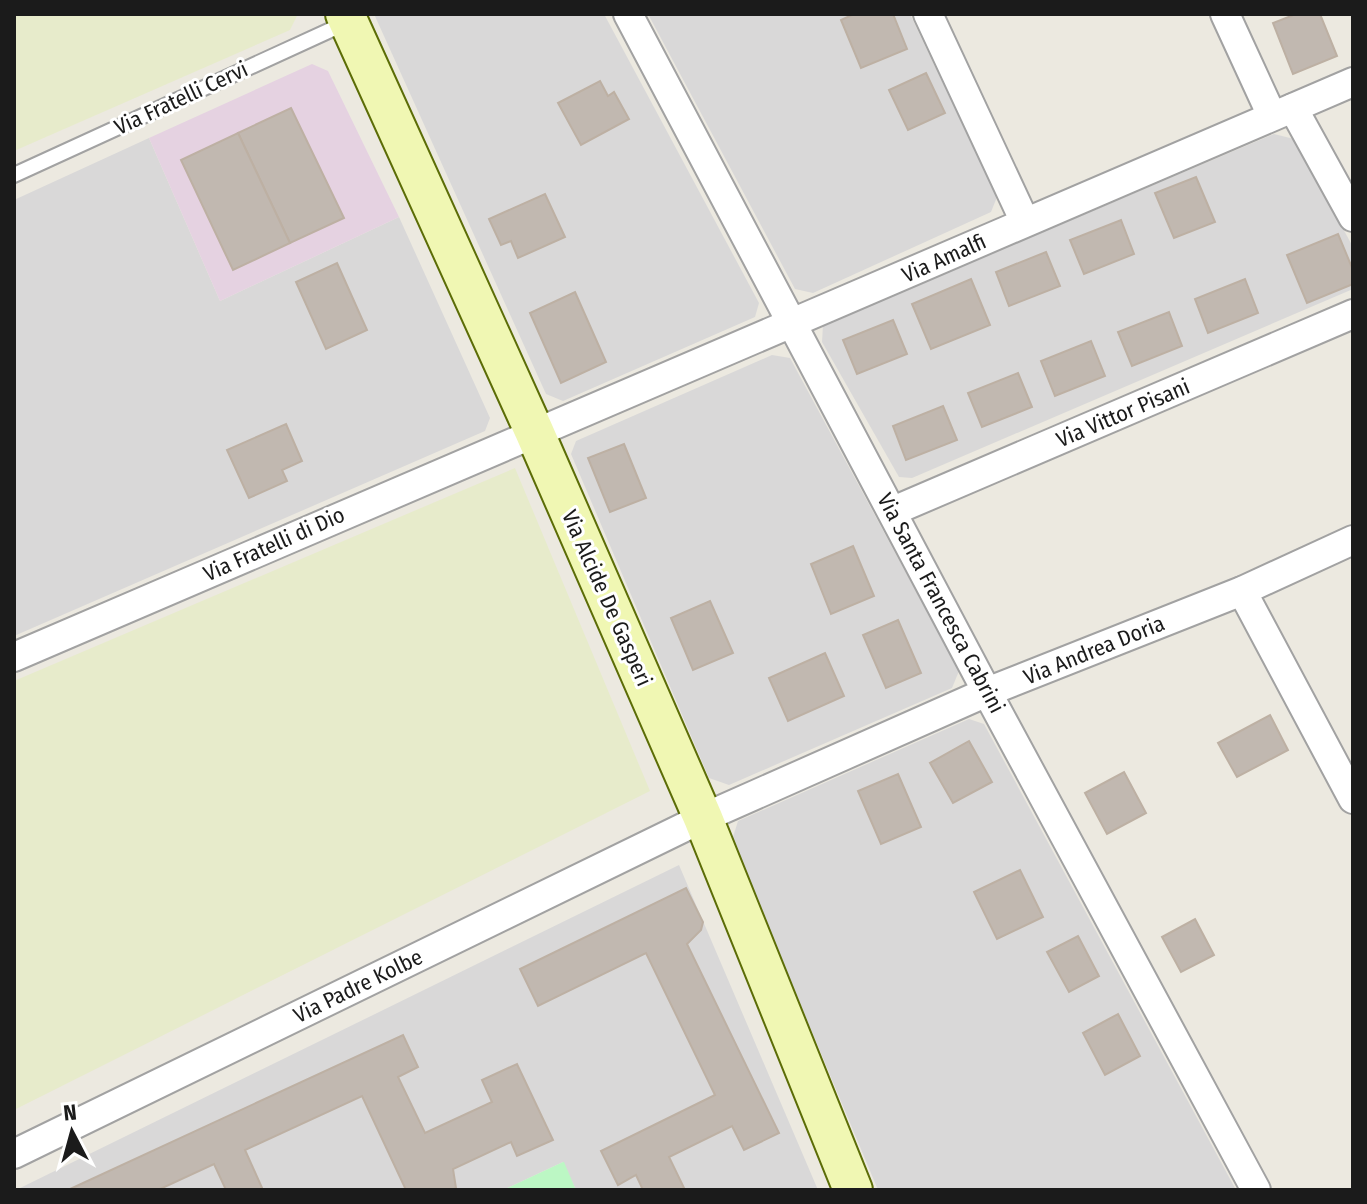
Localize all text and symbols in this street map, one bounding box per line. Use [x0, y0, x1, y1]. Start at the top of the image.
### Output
street label: Via Fratelli Cervi [110, 55, 252, 141]
street label: Via Amalfi [898, 228, 990, 288]
street label: Via Vittor Pisani [1052, 373, 1194, 453]
street label: Via Santa Francesca Cabrini [871, 488, 1011, 718]
street label: Via Fratelli di Dio [199, 501, 349, 587]
street label: Via Alcide De Gasperi [556, 506, 658, 690]
street label: Via Andrea Doria [1020, 609, 1168, 691]
street label: Via Padre Kolbe [289, 943, 427, 1029]
north arrow [32, 1092, 112, 1172]
text: N [62, 1098, 78, 1127]

